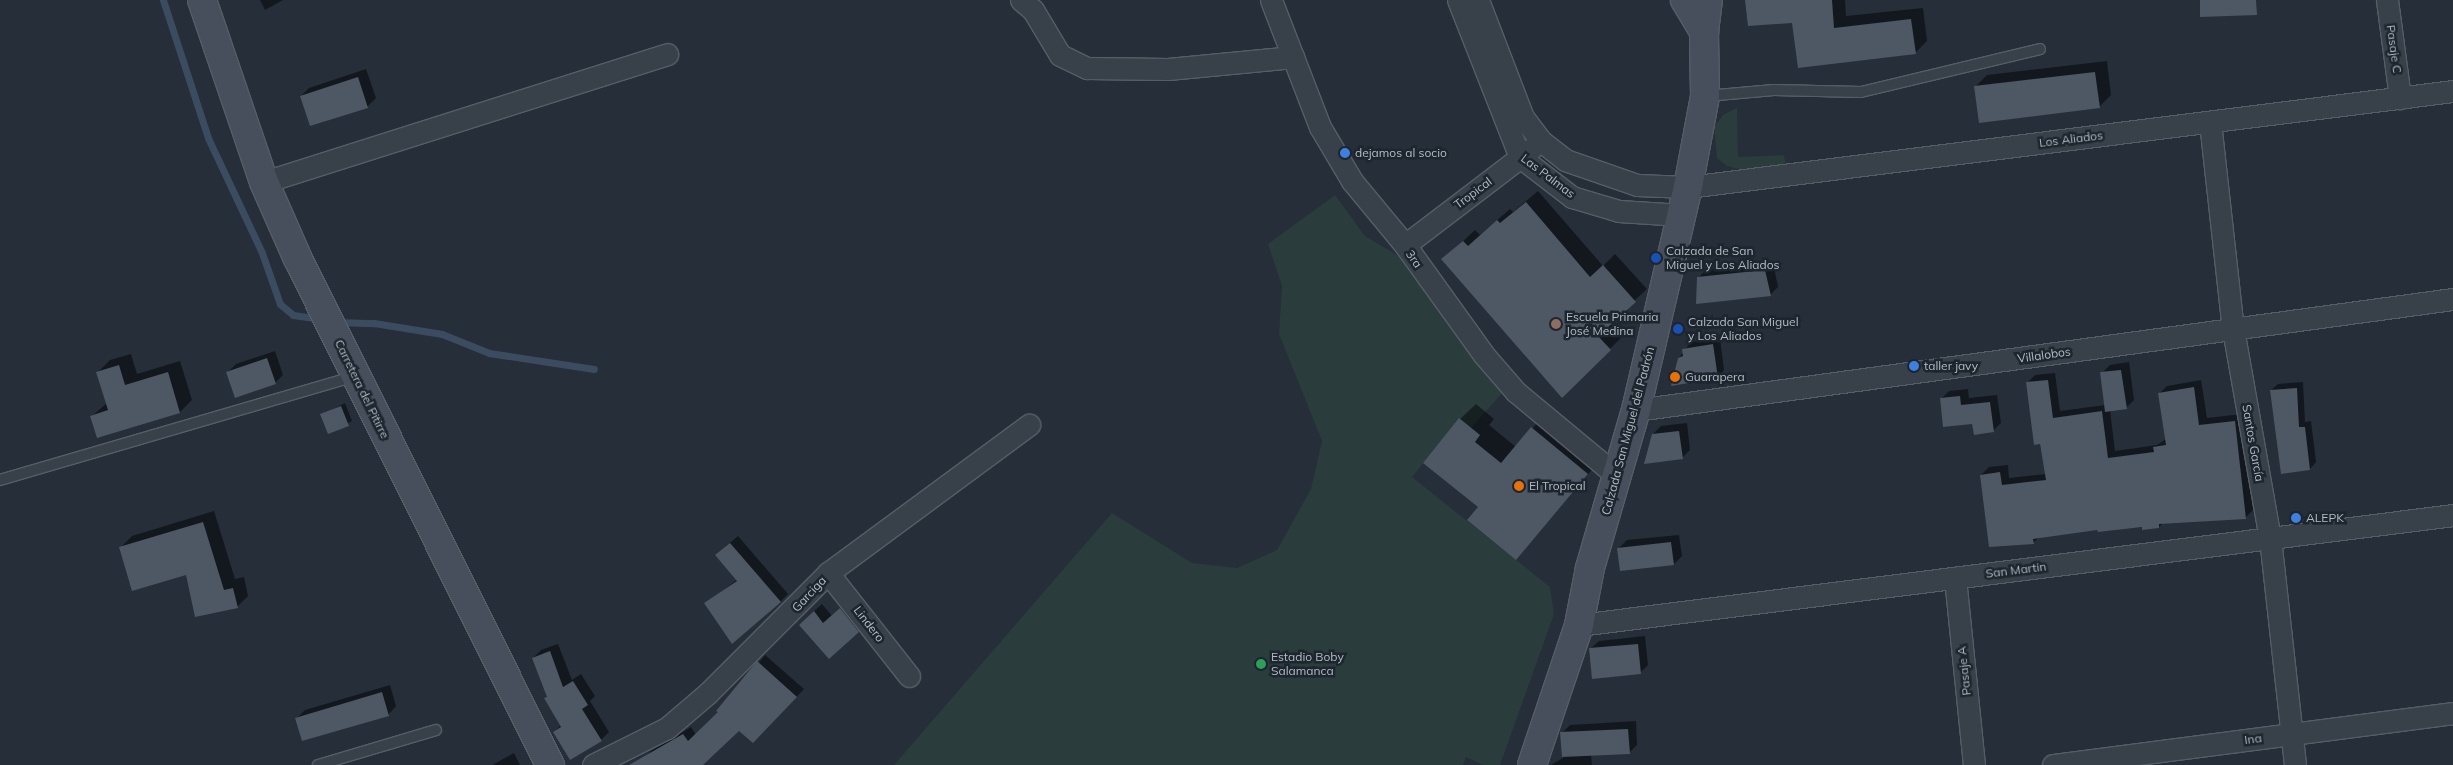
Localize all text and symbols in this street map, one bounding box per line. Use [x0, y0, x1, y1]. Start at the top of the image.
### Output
street label: Pasaje C [2383, 24, 2405, 74]
street label: Los Aliados [2038, 128, 2104, 150]
place label: dejamos al socio [1355, 146, 1447, 160]
marker: dejamos al socio [1339, 147, 1351, 159]
street label: Las Palmas [1518, 151, 1578, 201]
street label: Tropical [1451, 174, 1495, 212]
place label: Calzada de San Miguel y Los Aliados [1666, 244, 1779, 272]
street label: 3ra [1403, 247, 1425, 271]
marker: Calzada de San Miguel y Los Aliados [1650, 252, 1662, 264]
place label: Escuela Primaria José Medina [1566, 310, 1659, 338]
place label: Calzada San Miguel y Los Aliados [1688, 315, 1799, 343]
marker: Escuela Primaria José Medina [1550, 318, 1562, 330]
marker: Calzada San Miguel y Los Aliados [1672, 323, 1684, 335]
street label: Carretera del Pitirre [332, 337, 392, 441]
street label: Villalobos [2016, 344, 2072, 366]
street label: Calzada San Miguel del Padrón [1599, 345, 1657, 517]
place label: taller javy [1924, 359, 1978, 373]
marker: taller javy [1908, 360, 1920, 372]
place label: Guarapera [1685, 370, 1745, 384]
marker: Guarapera [1669, 371, 1681, 383]
street label: Santos García [2239, 403, 2267, 483]
place label: El Tropical [1529, 479, 1586, 493]
marker: El Tropical [1513, 480, 1525, 492]
place label: ALEPK [2306, 511, 2344, 525]
marker: ALEPK [2290, 512, 2302, 524]
street label: San Martin [1985, 559, 2047, 581]
street label: Garciga [789, 573, 829, 615]
street label: Lindero [851, 603, 887, 645]
street label: Pasaje A [1954, 646, 1974, 696]
place label: Estadio Boby Salamanca [1271, 650, 1344, 678]
marker: Estadio Boby Salamanca [1255, 658, 1267, 670]
street label: Ina [2244, 731, 2262, 747]

